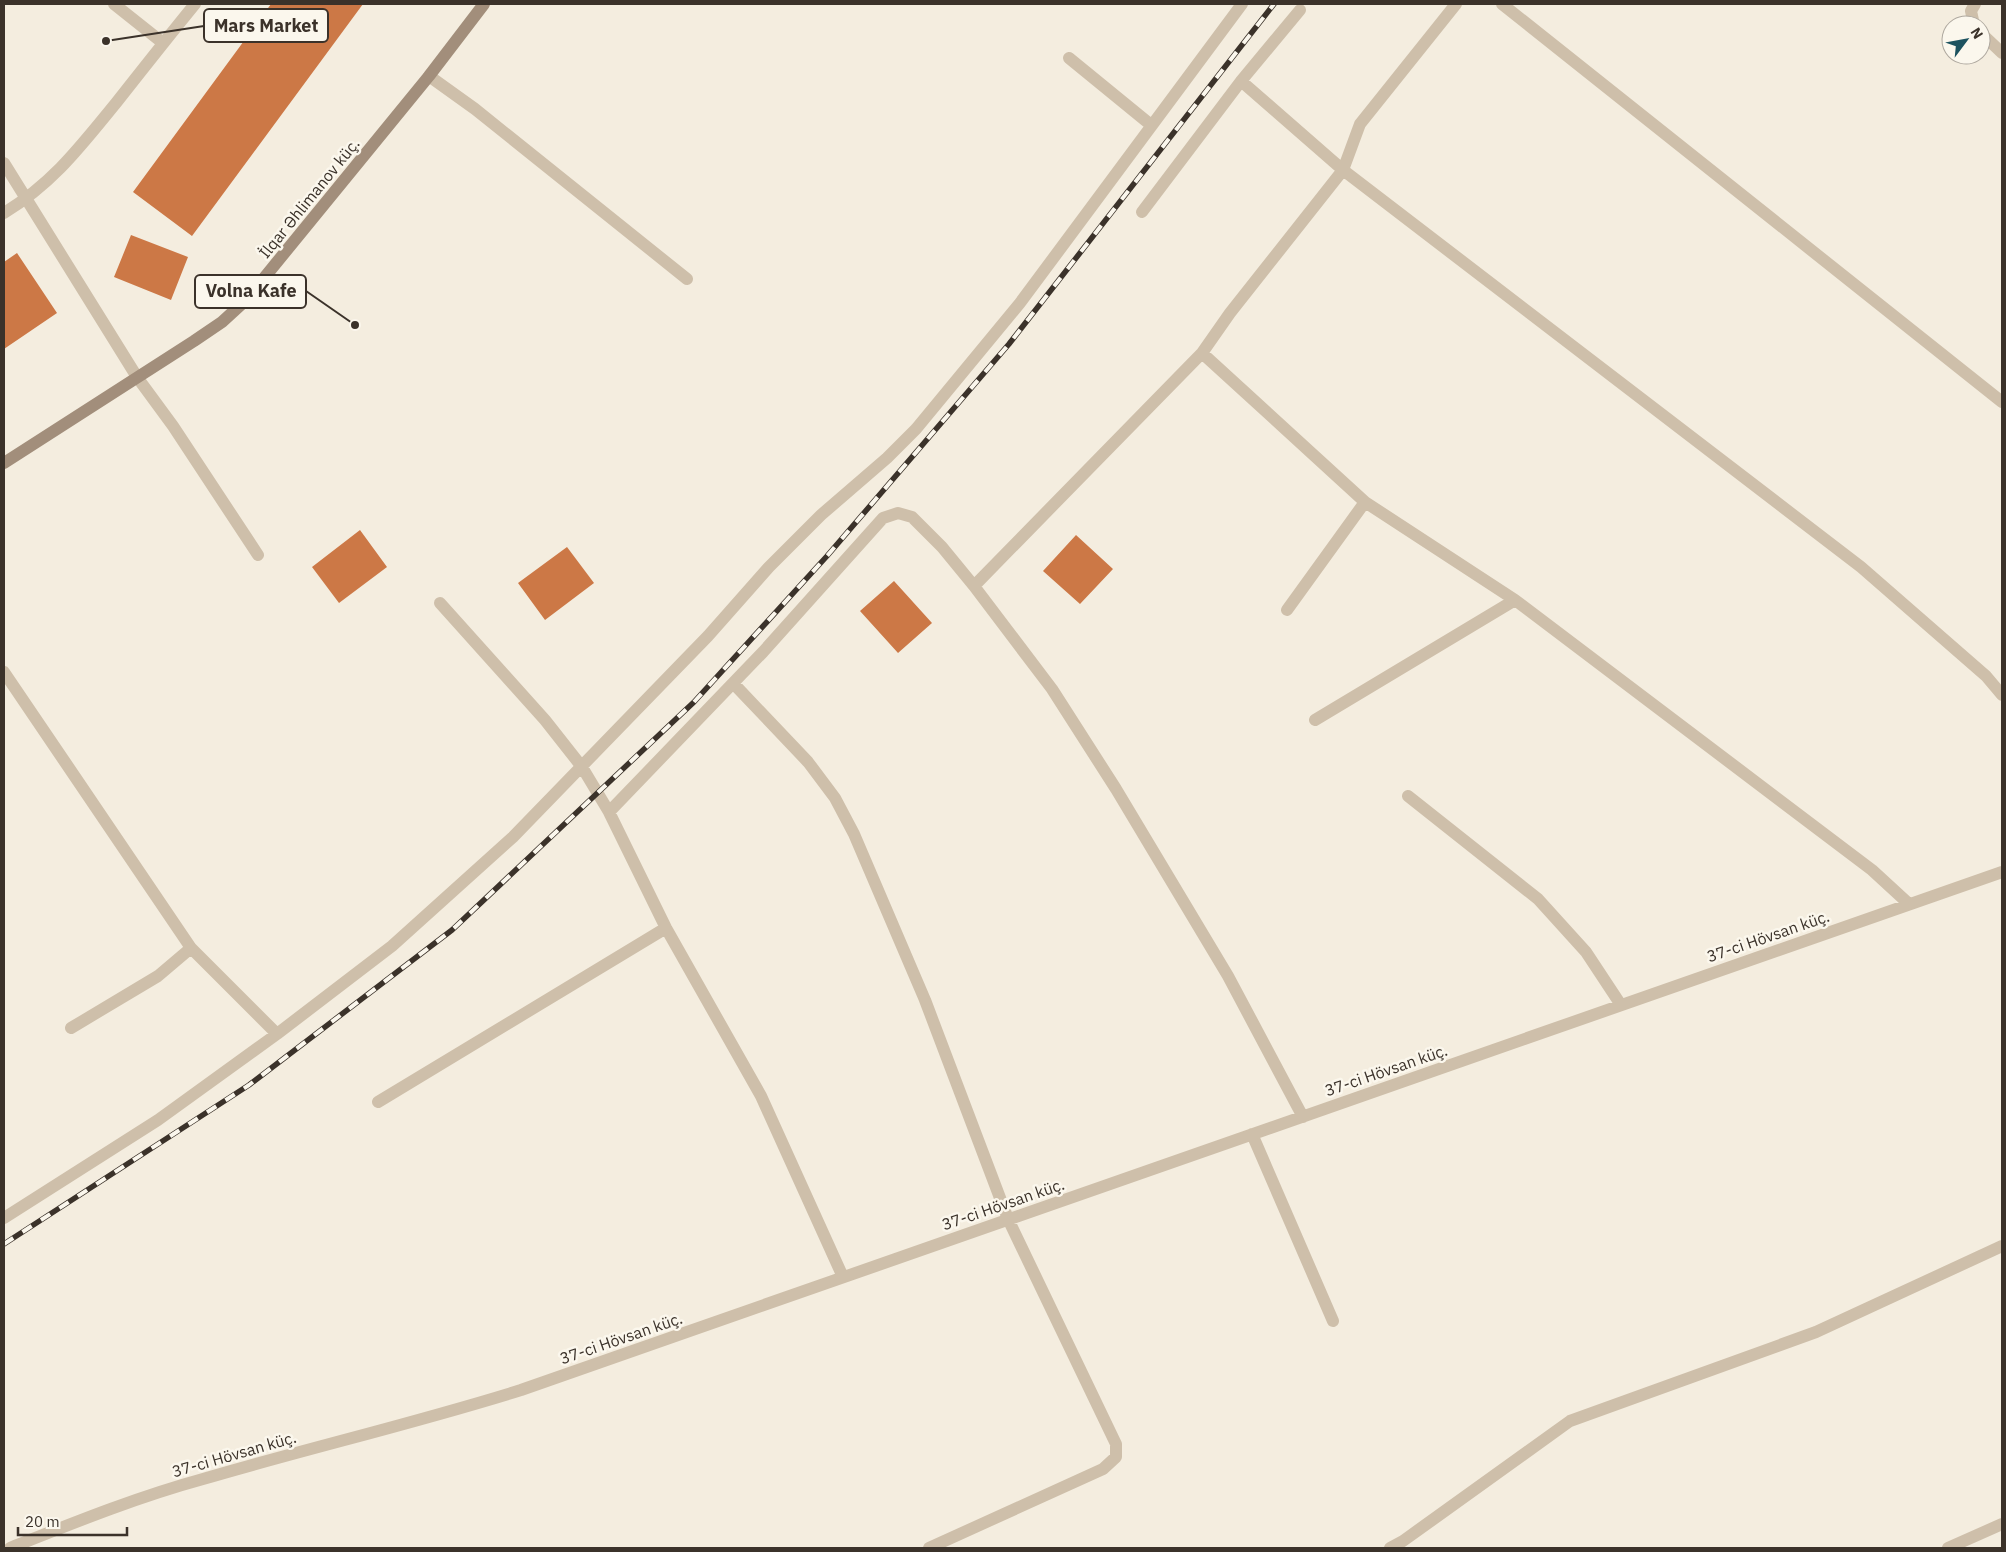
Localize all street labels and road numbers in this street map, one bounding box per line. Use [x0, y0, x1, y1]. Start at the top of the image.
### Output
street label: İlqar Əhlimanov küç. [254, 134, 364, 262]
street label: 37-ci Hövsan küç. [1704, 906, 1832, 966]
street label: 37-ci Hövsan küç. [1322, 1040, 1450, 1100]
street label: 37-ci Hövsan küç. [939, 1174, 1067, 1234]
street label: 37-ci Hövsan küç. [557, 1308, 685, 1368]
street label: 37-ci Hövsan küç. [169, 1427, 299, 1481]

